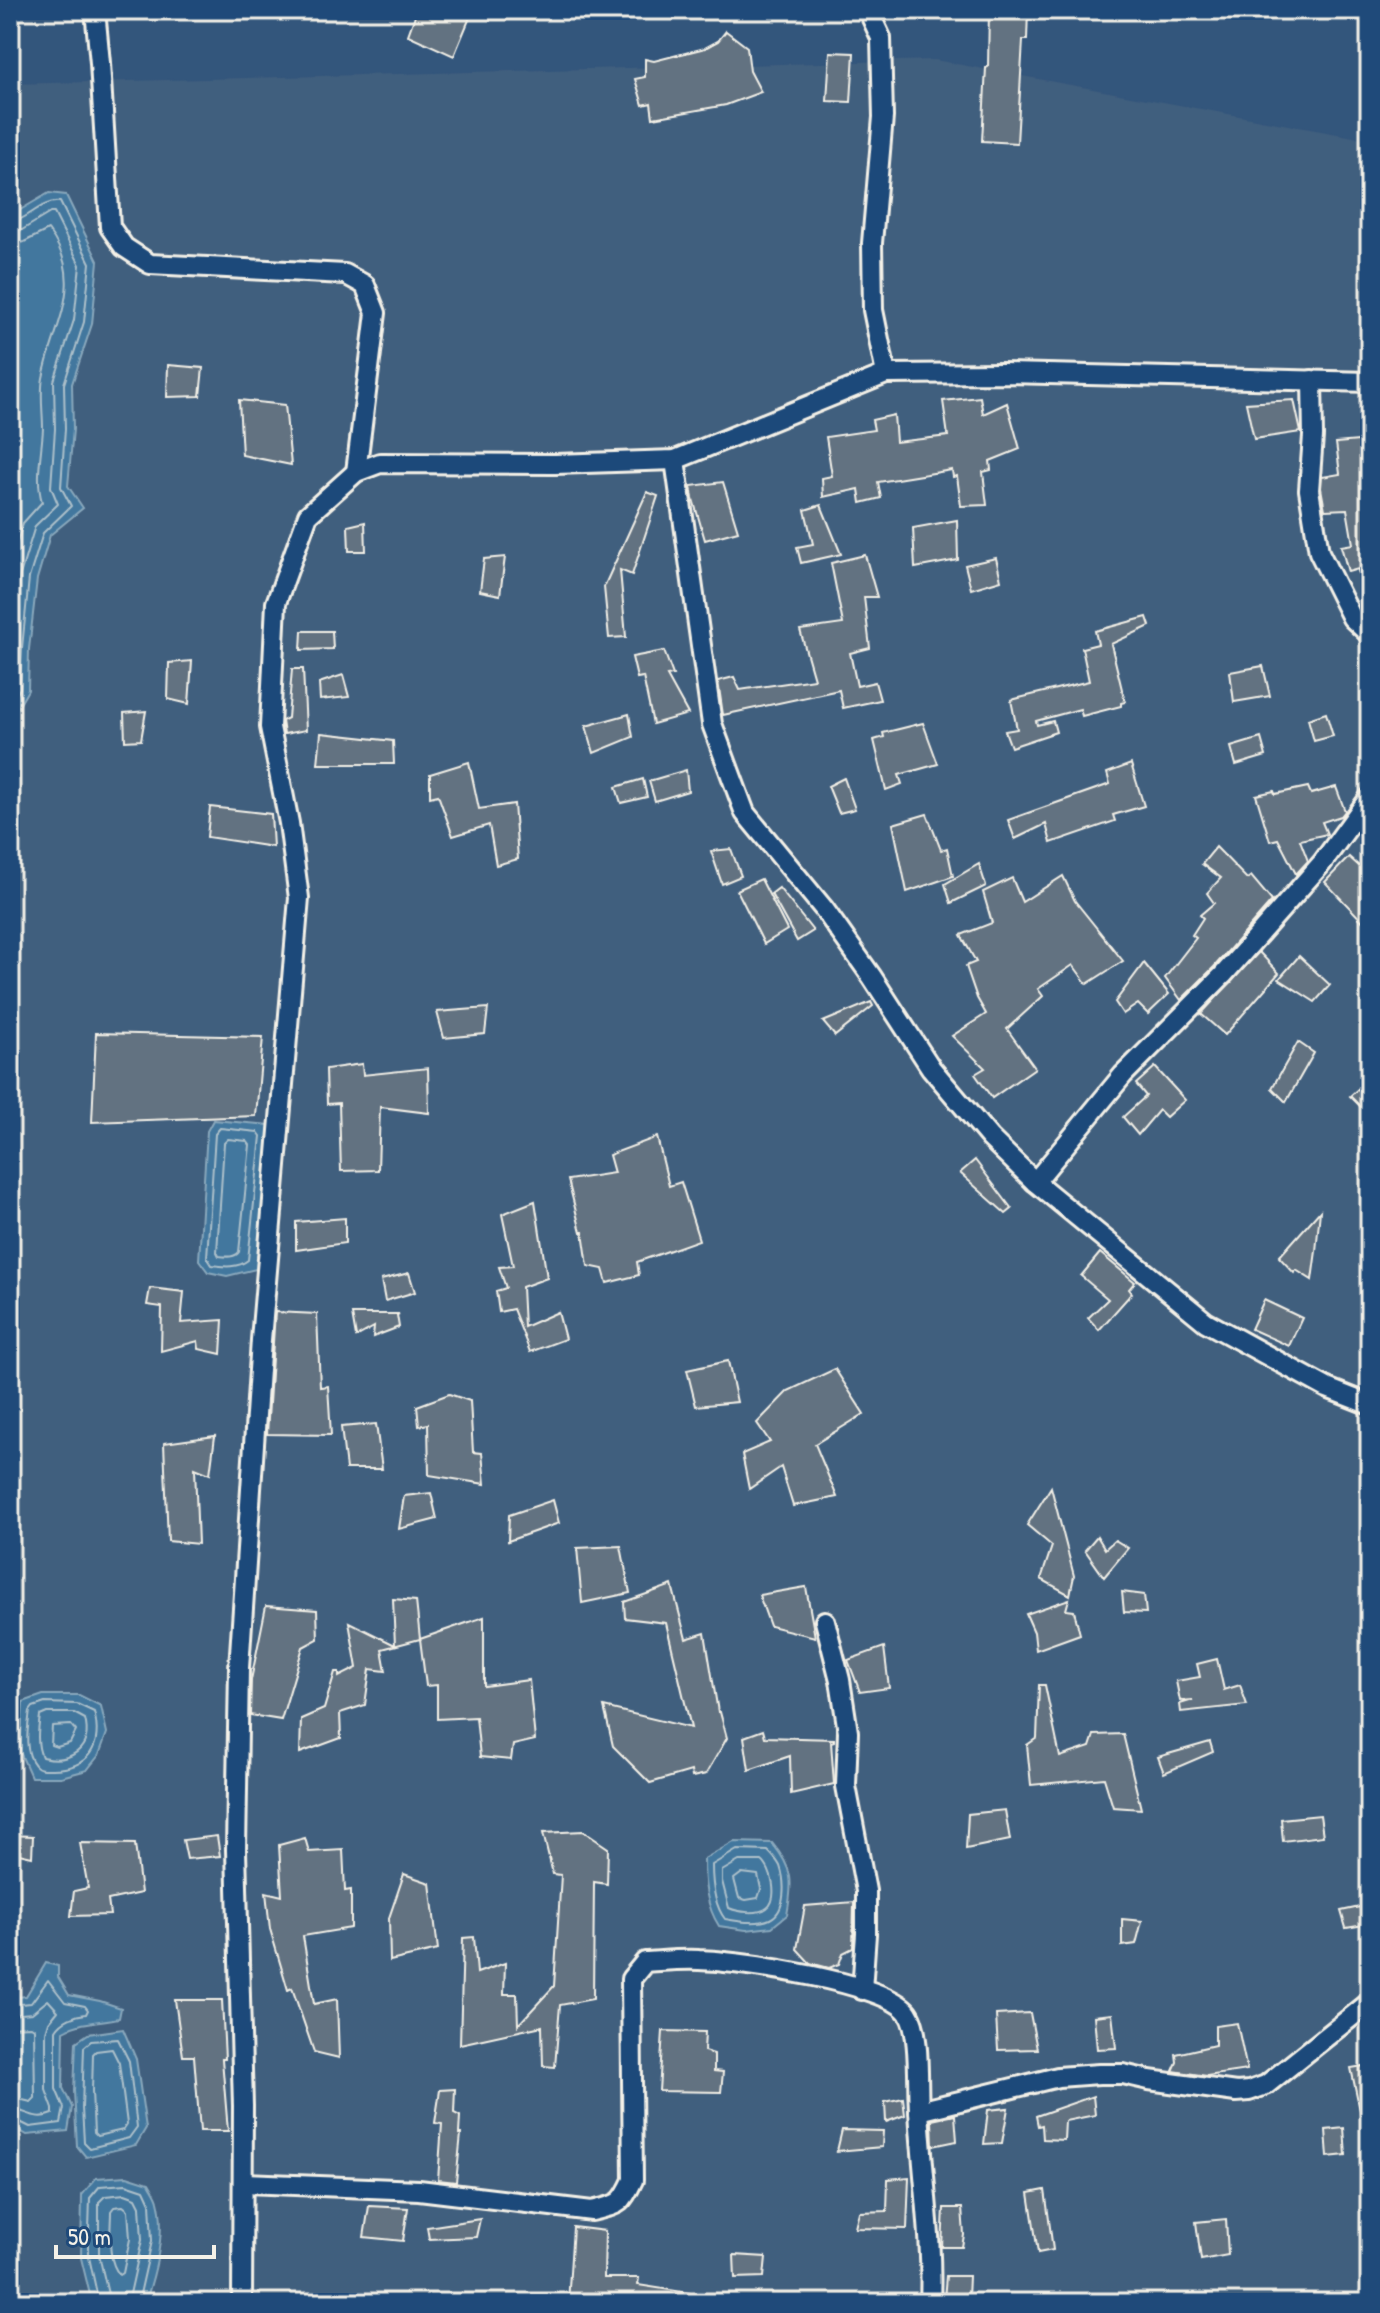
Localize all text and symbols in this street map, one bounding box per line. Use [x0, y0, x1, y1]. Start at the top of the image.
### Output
scale bar [56, 2209, 214, 2259]
text: 50 m [68, 2220, 111, 2252]

